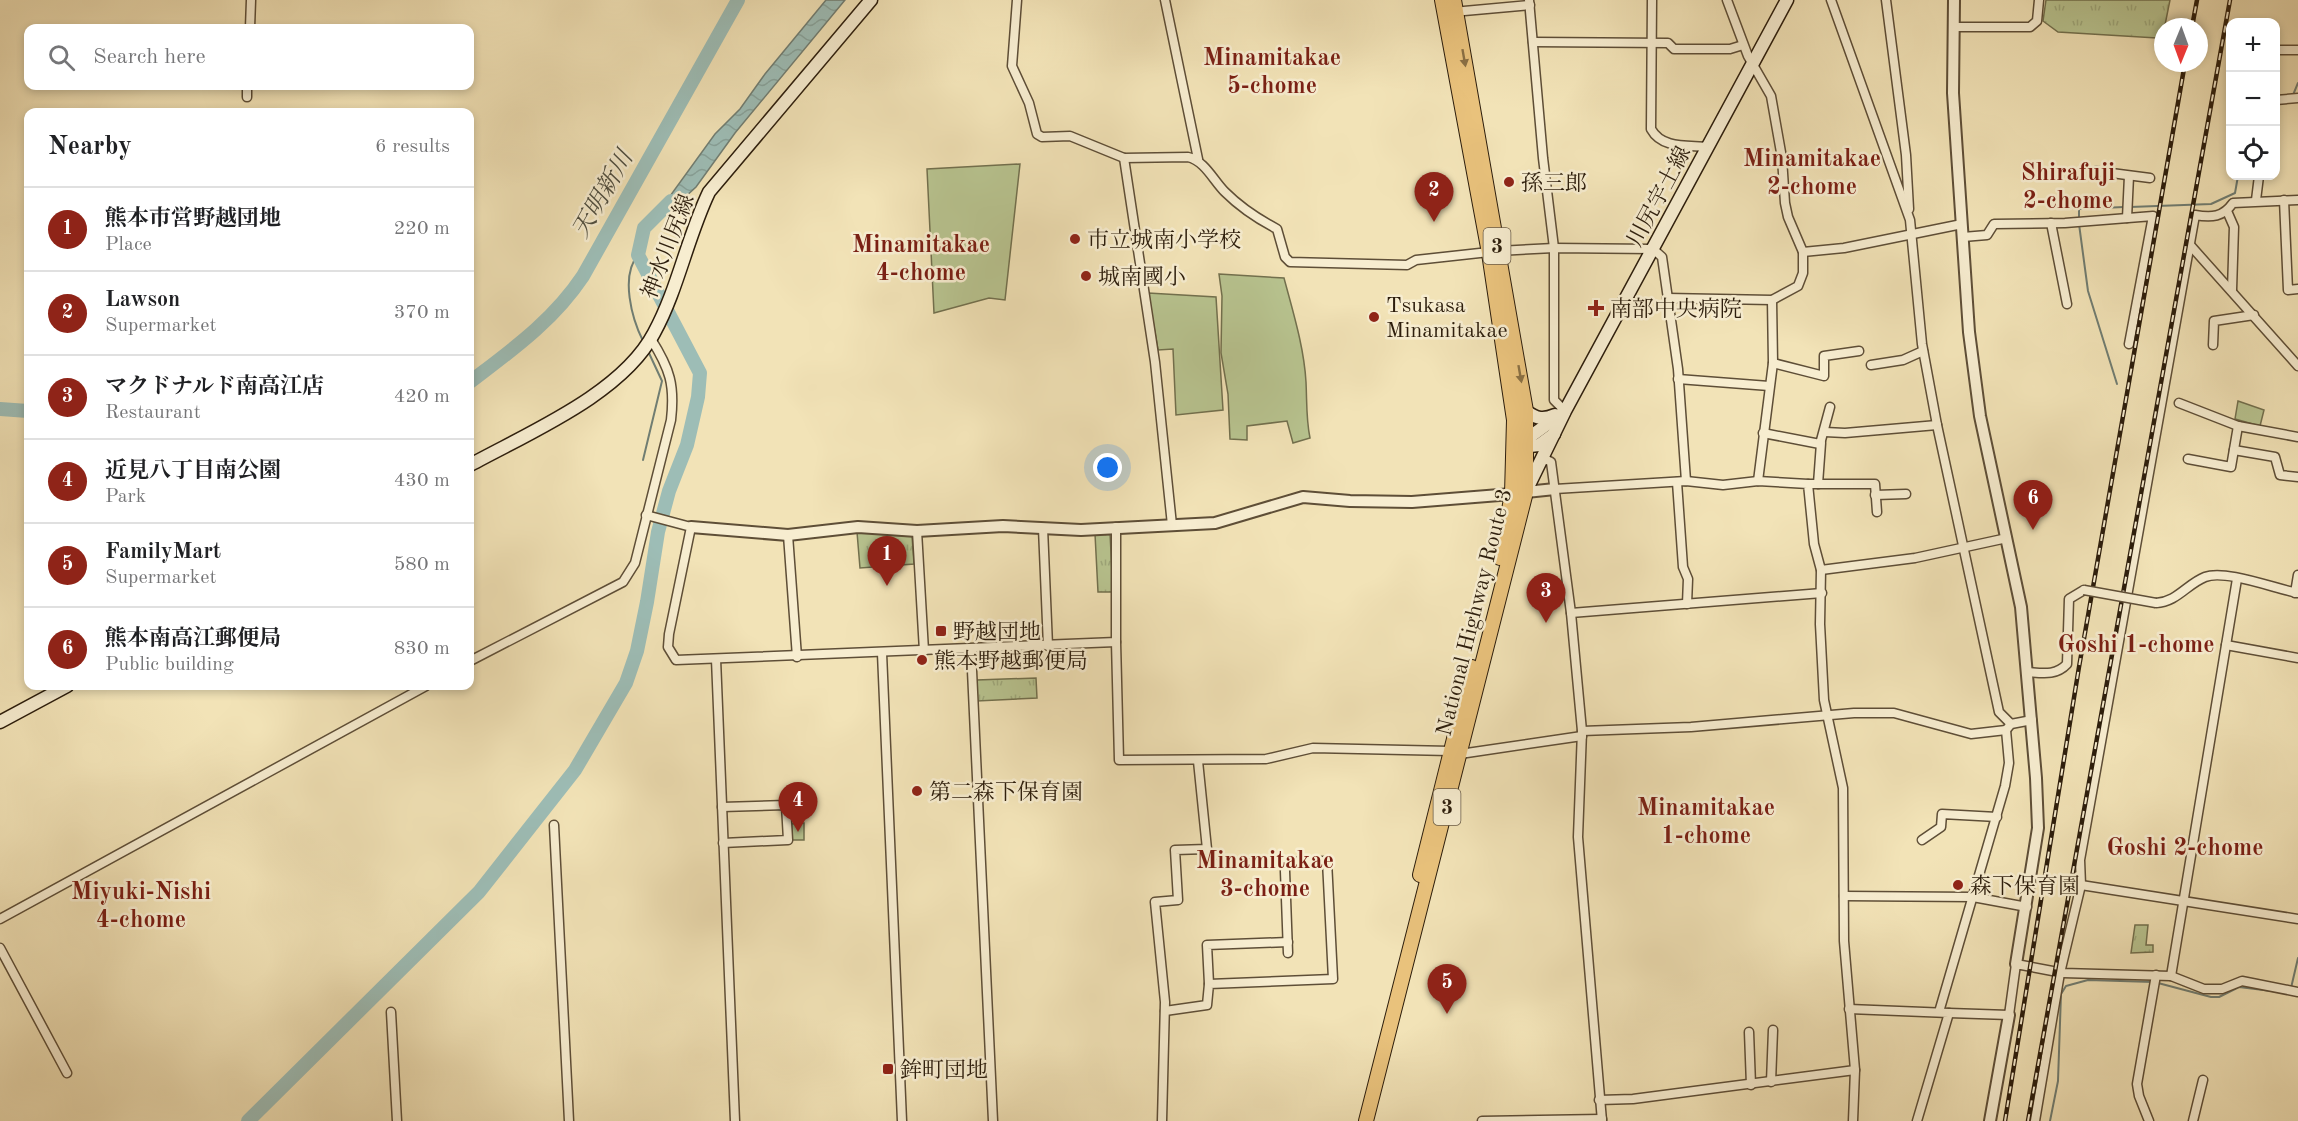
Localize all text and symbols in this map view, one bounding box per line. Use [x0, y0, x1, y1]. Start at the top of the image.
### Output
north arrow [2154, 18, 2208, 72]
map controls [2226, 18, 2280, 180]
button: + [2226, 18, 2280, 72]
search box [24, 24, 474, 90]
icon: search [45, 41, 78, 74]
text: Search here [93, 46, 206, 68]
district label: Minamitakae 5-chome [1203, 47, 1341, 99]
one-way arrow [1460, 48, 1469, 67]
button: − [2226, 72, 2280, 126]
button: locate [2226, 126, 2280, 180]
text: Nearby [48, 134, 132, 160]
text: 6 results [375, 137, 450, 157]
street label: 川尻宇土線 [1622, 142, 1695, 251]
water label: 天明新川 [567, 143, 640, 243]
district label: Minamitakae 2-chome [1743, 148, 1881, 200]
district label: Shirafuji 2-chome [2021, 162, 2115, 214]
place label: 孫三郎 [1521, 171, 1587, 195]
pin: 2 [1414, 172, 1454, 222]
marker: 孫三郎 [1502, 175, 1516, 189]
street label: 神水川尻線 [637, 191, 699, 302]
text: 熊本市営野越団地 [105, 208, 281, 230]
text: 1 [62, 219, 73, 239]
text: 220 m [394, 219, 450, 239]
place label: 市立城南小学校 [1087, 228, 1241, 252]
road number: 3 [1484, 228, 1510, 264]
marker: 市立城南小学校 [1068, 232, 1082, 246]
district label: Minamitakae 4-chome [852, 234, 990, 286]
text: Place [105, 235, 152, 255]
place label: 城南國小 [1098, 265, 1186, 289]
marker: 城南國小 [1079, 269, 1093, 283]
text: Lawson [105, 289, 180, 311]
place label: Tsukasa Minamitakae [1386, 295, 1508, 342]
place label: 南部中央病院 [1610, 297, 1742, 321]
marker: 南部中央病院 [1587, 299, 1605, 317]
text: 2 [62, 303, 73, 323]
text: 370 m [394, 303, 450, 323]
marker: Tsukasa Minamitakae [1367, 310, 1381, 324]
text: Supermarket [105, 316, 216, 336]
one-way arrow [1515, 364, 1524, 383]
text: マクドナルド南高江店 [105, 376, 324, 398]
text: 3 [62, 387, 73, 407]
text: 420 m [394, 387, 450, 407]
text: Restaurant [105, 403, 201, 423]
your location [1093, 453, 1122, 482]
text: 近見八丁目南公園 [105, 460, 281, 482]
text: 4 [62, 471, 73, 491]
text: 430 m [394, 471, 450, 491]
pin: 6 [2014, 480, 2052, 530]
street label: National Highway Route 3 [1434, 486, 1516, 738]
text: Park [105, 487, 146, 507]
pin: 1 [868, 536, 906, 586]
text: FamilyMart [105, 541, 221, 563]
text: 5 [62, 555, 73, 575]
text: 580 m [394, 555, 450, 575]
text: Supermarket [105, 568, 216, 588]
pin: 3 [1526, 574, 1566, 623]
place label: 野越団地 [953, 620, 1041, 644]
marker: 野越団地 [934, 624, 948, 638]
text: 熊本南高江郵便局 [105, 628, 281, 650]
district label: Goshi 1-chome [2057, 634, 2215, 658]
text: 6 [62, 639, 73, 659]
text: 830 m [394, 639, 450, 659]
place label: 熊本野越郵便局 [934, 649, 1088, 673]
marker: 熊本野越郵便局 [915, 653, 929, 667]
text: Public building [105, 655, 234, 675]
place label: 第二森下保育園 [929, 780, 1083, 804]
pin: 4 [778, 782, 818, 832]
marker: 第二森下保育園 [910, 784, 924, 798]
road number: 3 [1434, 789, 1460, 825]
district label: Minamitakae 1-chome [1637, 797, 1775, 849]
district label: Goshi 2-chome [2106, 837, 2264, 861]
district label: Minamitakae 3-chome [1196, 850, 1334, 902]
place label: 森下保育園 [1970, 874, 2080, 898]
marker: 森下保育園 [1951, 878, 1965, 892]
district label: Miyuki-Nishi 4-chome [71, 881, 211, 933]
pin: 5 [1428, 964, 1466, 1014]
place label: 鉾町団地 [900, 1058, 988, 1082]
marker: 鉾町団地 [881, 1062, 895, 1076]

